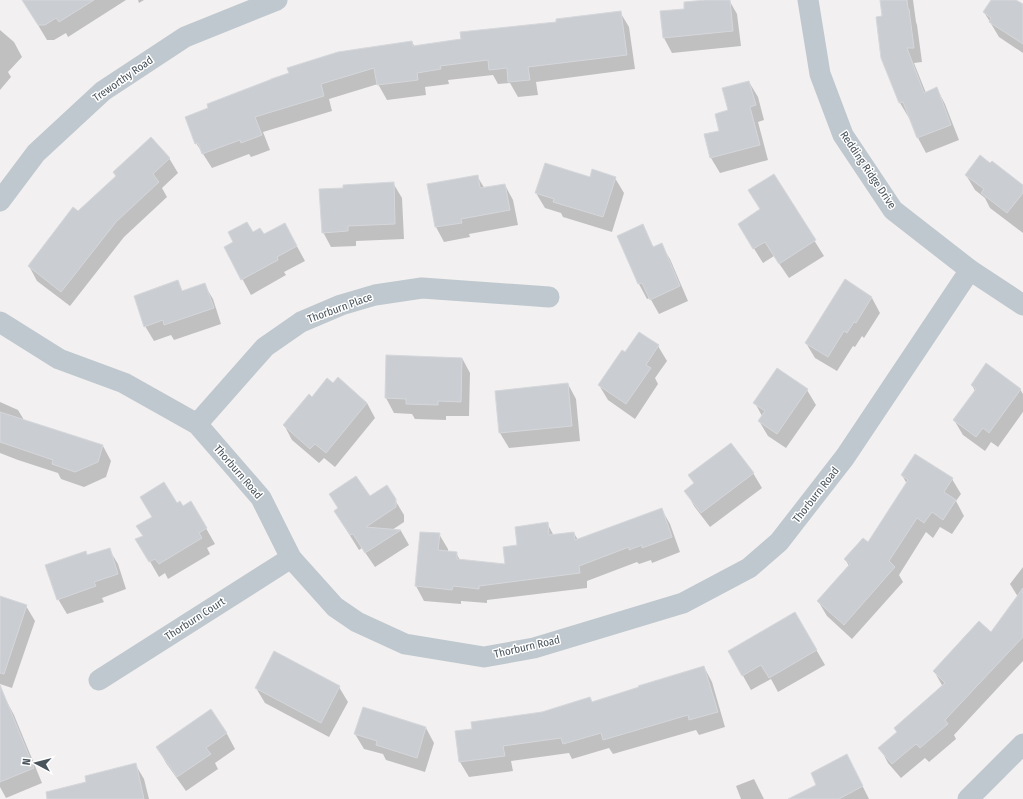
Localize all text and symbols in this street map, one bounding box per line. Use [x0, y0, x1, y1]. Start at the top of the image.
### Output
street label: Treworthy Road [91, 54, 155, 104]
street label: Redding Ridge Drive [837, 129, 899, 211]
street label: Thorburn Place [306, 290, 374, 326]
street label: Thorburn Road [211, 442, 265, 502]
street label: Thorburn Road [790, 465, 842, 525]
street label: Thorburn Court [163, 595, 228, 643]
street label: Thorburn Road [493, 633, 561, 661]
north arrow [16, 743, 56, 783]
text: N [20, 758, 33, 766]

